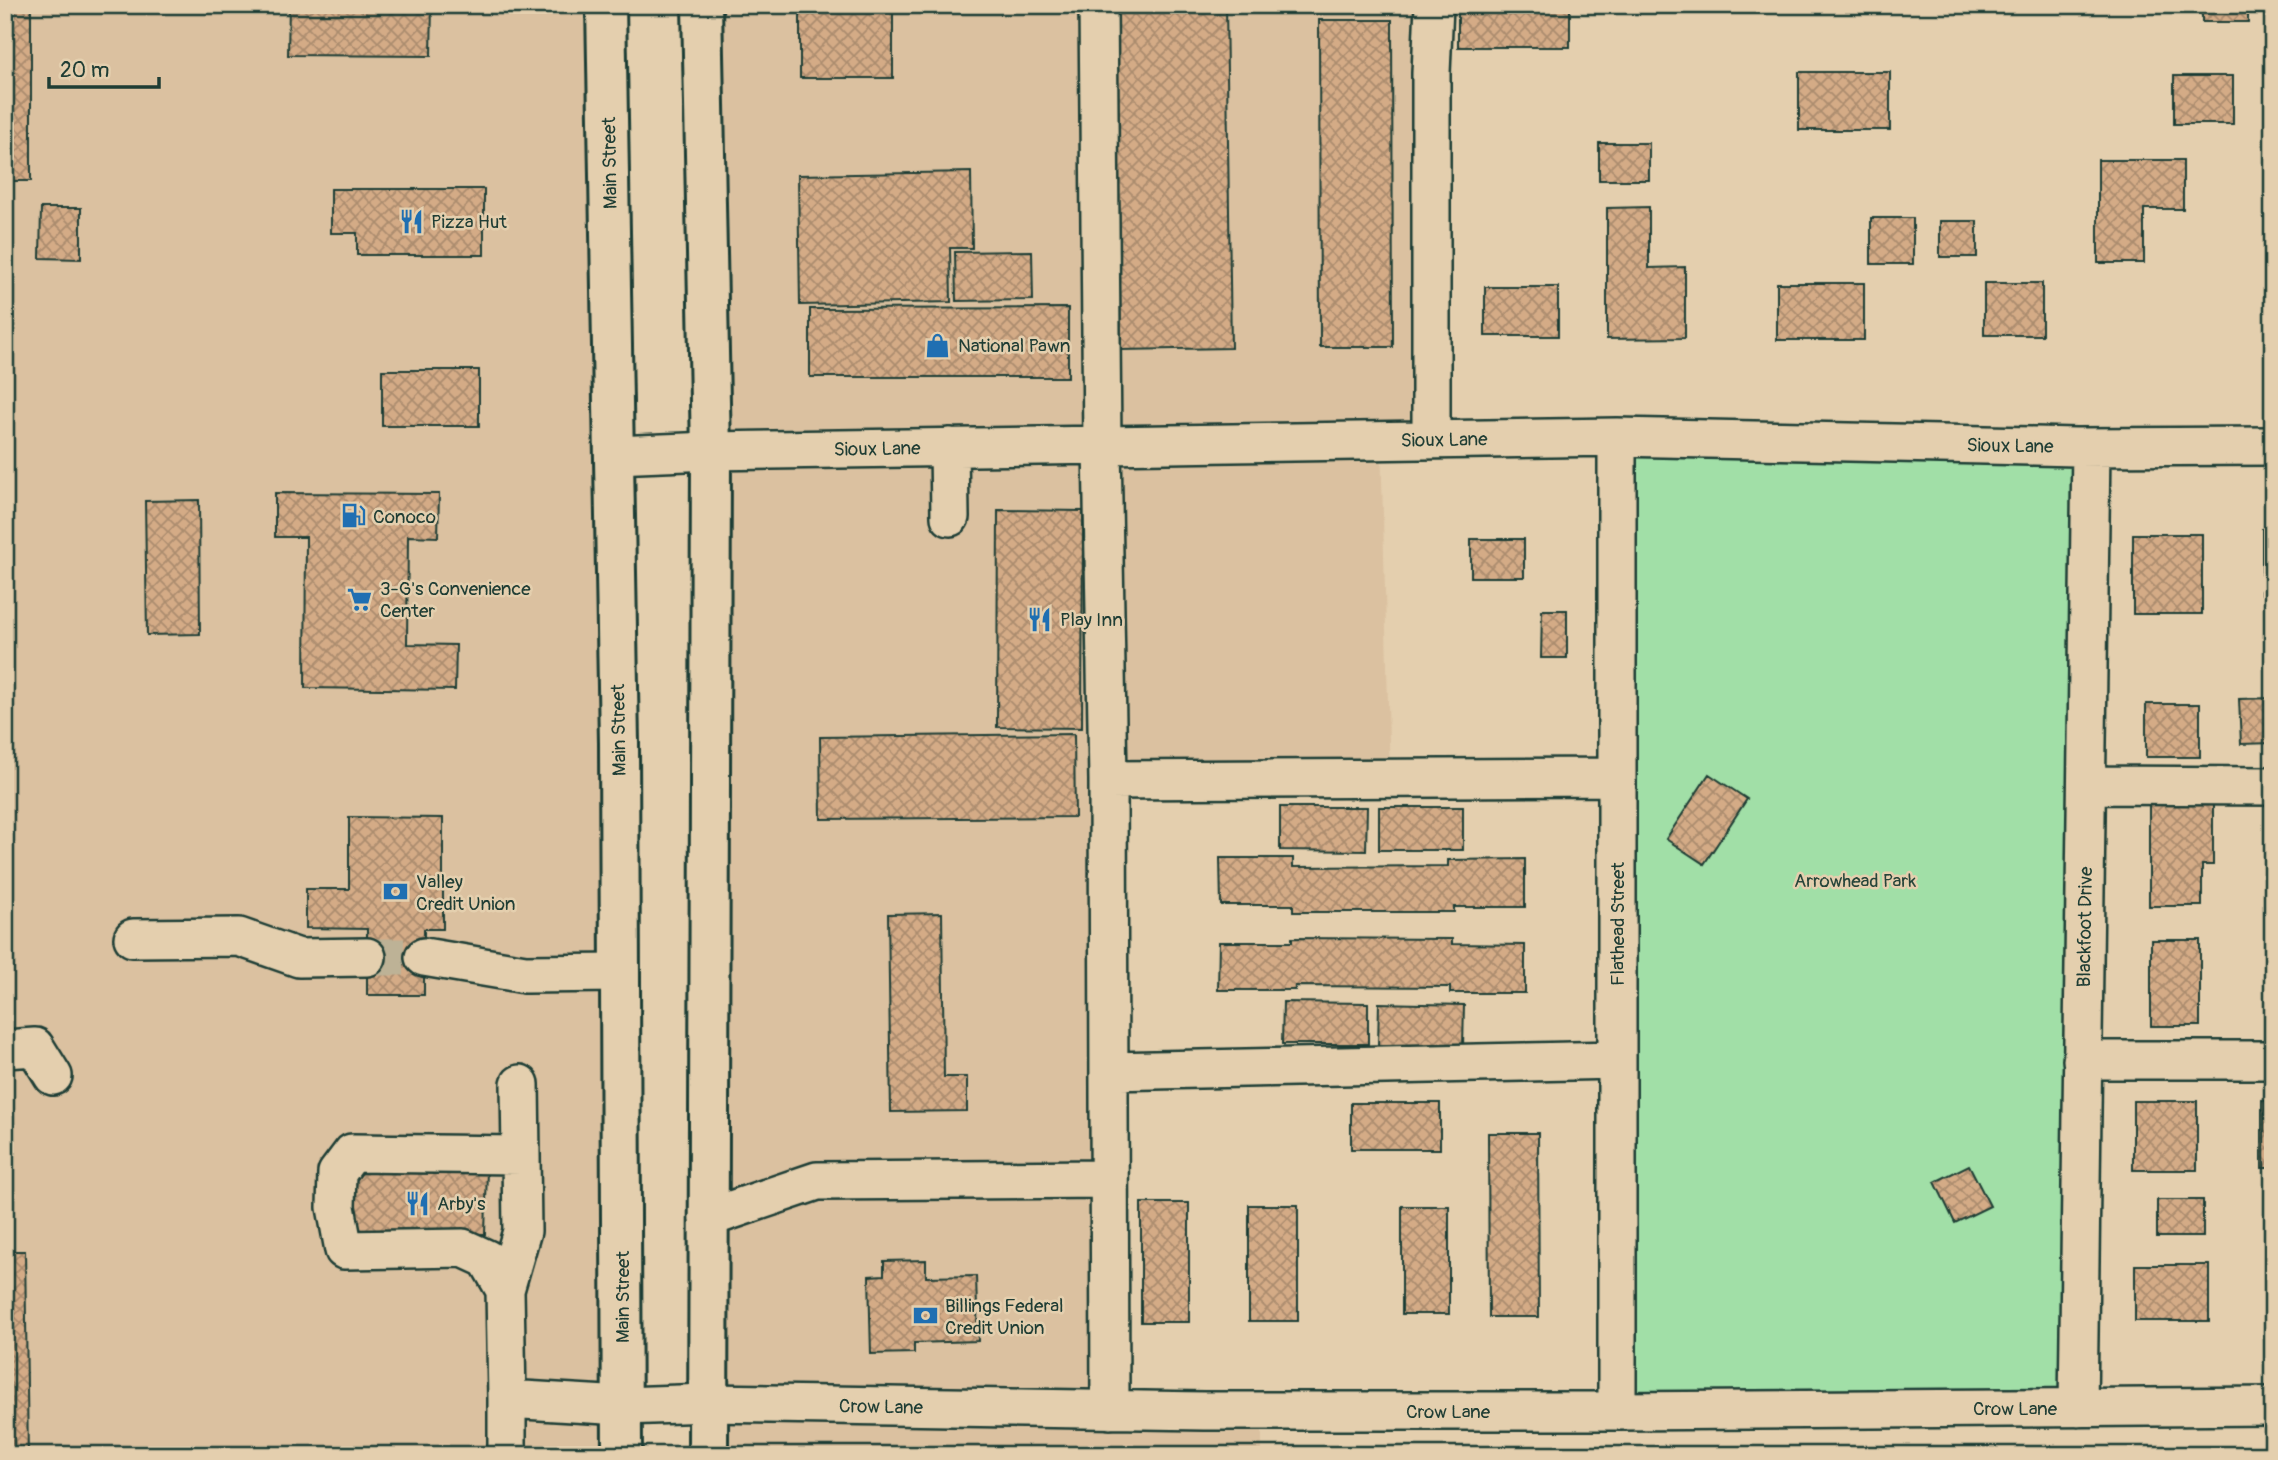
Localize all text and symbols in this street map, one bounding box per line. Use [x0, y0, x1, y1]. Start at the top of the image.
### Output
scale bar [49, 46, 159, 90]
text: 20 m [60, 57, 109, 84]
street label: Main Street [597, 116, 623, 209]
restaurant icon: Pizza Hut [397, 207, 425, 235]
place label: Pizza Hut [431, 210, 507, 234]
shop icon: National Pawn [924, 331, 952, 359]
place label: National Pawn [958, 334, 1071, 358]
street label: Sioux Lane [1400, 427, 1488, 453]
street label: Sioux Lane [1966, 433, 2054, 459]
street label: Sioux Lane [833, 436, 921, 462]
fuel station icon: Conoco [339, 502, 367, 530]
place label: Conoco [373, 505, 436, 529]
place label: 3-G's Convenience Center [380, 577, 531, 623]
supermarket icon: 3-G's Convenience Center [346, 585, 374, 613]
restaurant icon: Play Inn [1026, 605, 1054, 633]
place label: Play Inn [1060, 608, 1123, 632]
street label: Main Street [606, 683, 632, 776]
street label: Flathead Street [1606, 862, 1630, 986]
street label: Blackfoot Drive [2072, 866, 2098, 988]
park label: Arrowhead Park [1794, 869, 1916, 893]
place label: Valley Credit Union [416, 870, 515, 916]
bank icon: Valley Credit Union [382, 878, 410, 906]
restaurant icon: Arby's [403, 1189, 431, 1217]
place label: Arby's [437, 1192, 486, 1216]
street label: Main Street [611, 1251, 635, 1343]
place label: Billings Federal Credit Union [945, 1294, 1064, 1340]
bank icon: Billings Federal Credit Union [911, 1302, 939, 1330]
street label: Crow Lane [839, 1394, 924, 1420]
street label: Crow Lane [1973, 1397, 2058, 1421]
street label: Crow Lane [1406, 1400, 1491, 1424]

